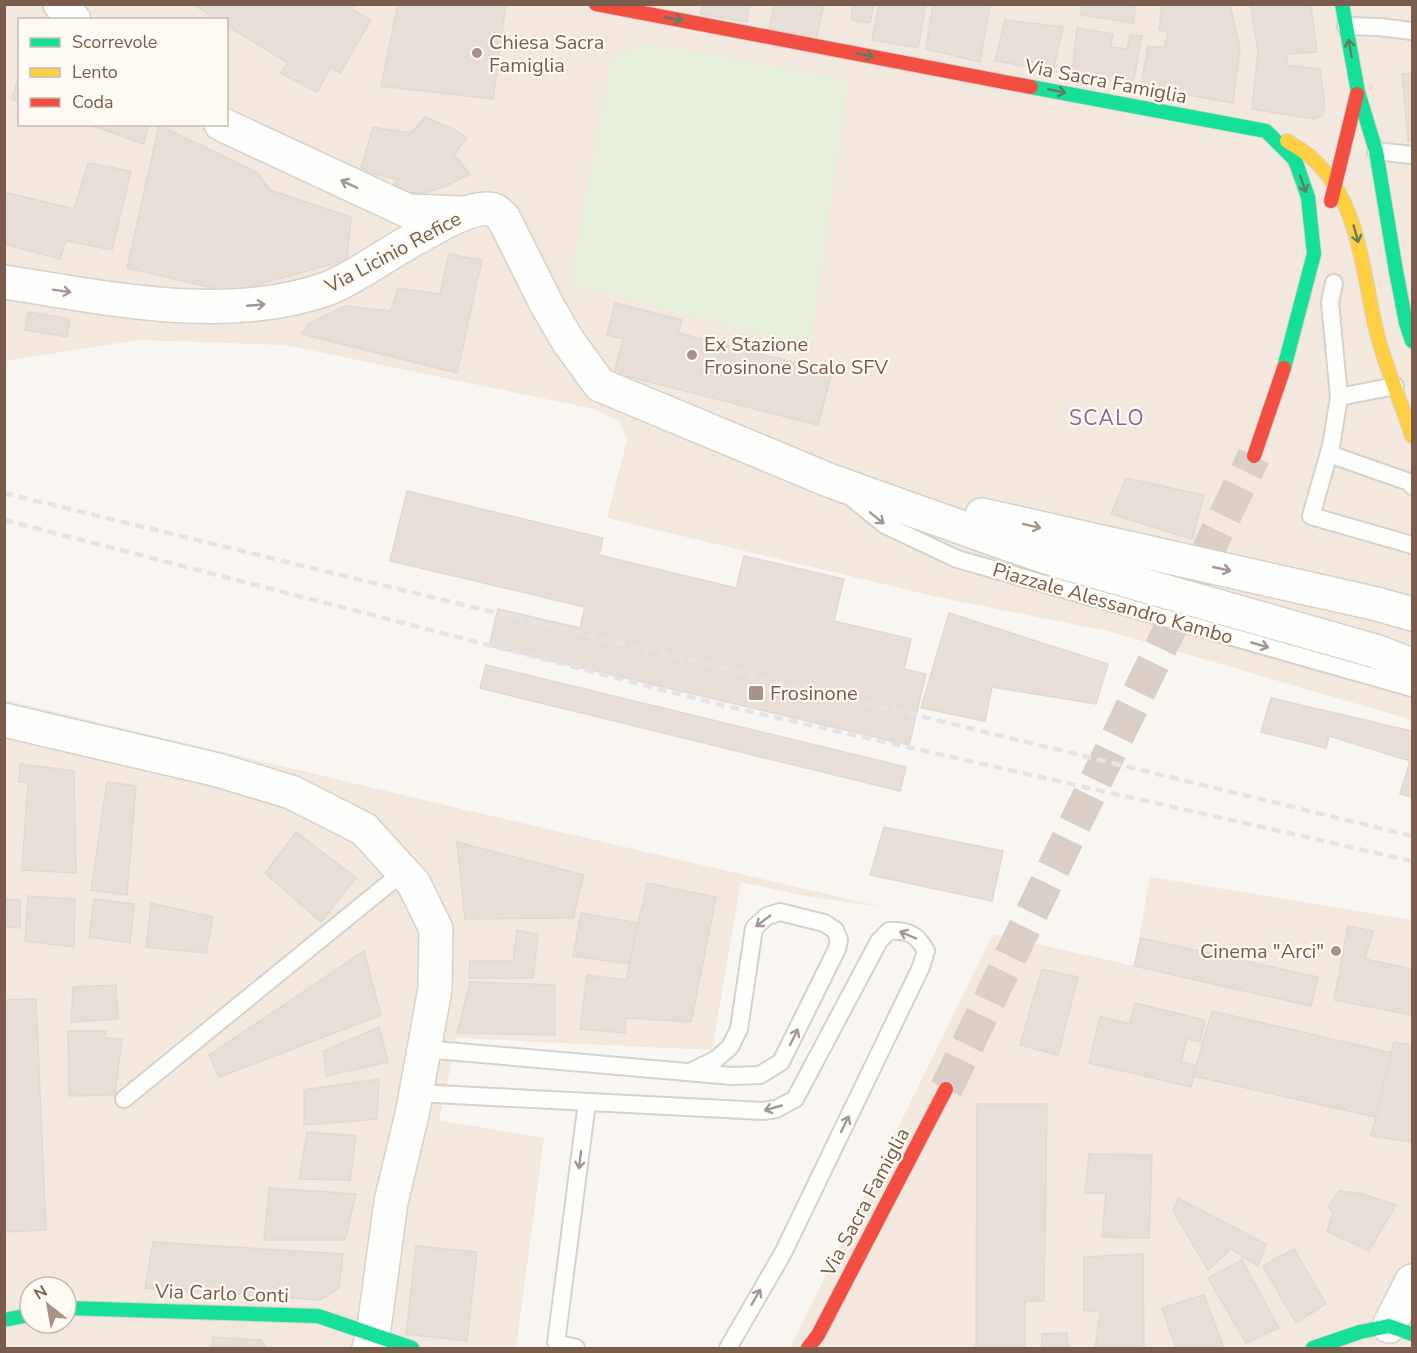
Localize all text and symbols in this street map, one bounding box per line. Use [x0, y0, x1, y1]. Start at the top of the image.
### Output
one-way arrow [663, 14, 683, 25]
legend [18, 18, 228, 126]
place label: Chiesa Sacra Famiglia [489, 29, 604, 79]
text: Scorrevole [72, 30, 157, 54]
one-way arrow [1344, 39, 1355, 59]
marker: Chiesa Sacra Famiglia [470, 46, 484, 60]
one-way arrow [855, 50, 875, 61]
street label: Via Sacra Famiglia [1021, 52, 1189, 110]
text: Lento [72, 60, 118, 84]
one-way arrow [1047, 86, 1066, 97]
text: Coda [72, 90, 114, 114]
one-way arrow [1299, 174, 1310, 193]
one-way arrow [340, 177, 358, 188]
street label: Via Licinio Refice [320, 205, 466, 300]
one-way arrow [1351, 224, 1362, 243]
one-way arrow [52, 285, 72, 296]
one-way arrow [246, 299, 266, 310]
place label: Ex Stazione Frosinone Scalo SFV [704, 331, 888, 381]
marker: Ex Stazione Frosinone Scalo SFV [685, 348, 699, 362]
district label: SCALO [1069, 404, 1145, 432]
one-way arrow [869, 511, 885, 524]
one-way arrow [1022, 521, 1041, 533]
street label: Piazzale Alessandro Kambo [990, 556, 1236, 651]
one-way arrow [1212, 564, 1231, 576]
one-way arrow [1250, 640, 1269, 651]
place label: Frosinone [770, 680, 858, 707]
marker: Frosinone [747, 684, 765, 702]
one-way arrow [756, 914, 772, 927]
one-way arrow [900, 929, 918, 940]
place label: Cinema "Arci" [1200, 938, 1324, 965]
marker: Cinema "Arci" [1329, 944, 1343, 958]
one-way arrow [789, 1028, 800, 1046]
one-way arrow [764, 1103, 783, 1114]
one-way arrow [840, 1115, 851, 1133]
street label: Via Sacra Famiglia [814, 1123, 916, 1282]
one-way arrow [574, 1150, 585, 1169]
north arrow [18, 1275, 78, 1335]
street label: Via Carlo Conti [154, 1278, 289, 1309]
text: N [30, 1280, 52, 1306]
one-way arrow [751, 1289, 763, 1306]

